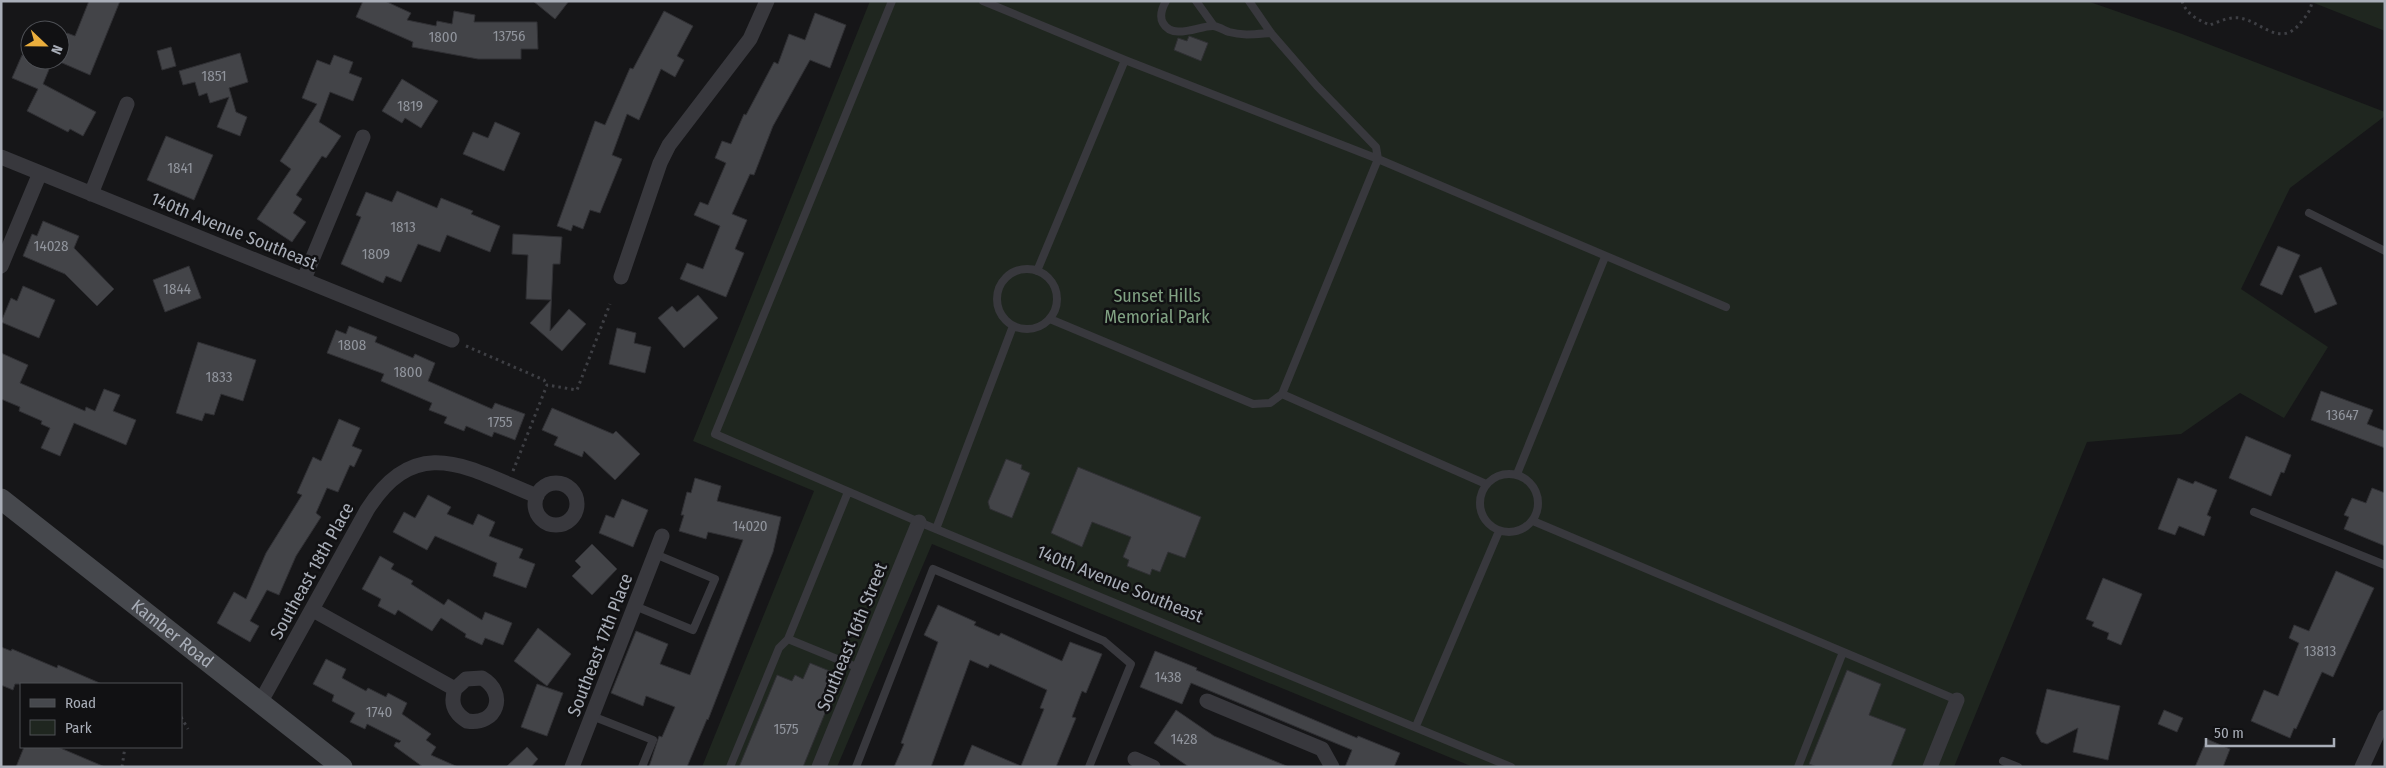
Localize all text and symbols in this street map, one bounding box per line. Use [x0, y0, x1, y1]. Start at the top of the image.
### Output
north arrow [20, 20, 70, 70]
house number: 13756 [493, 27, 525, 45]
house number: 1800 [429, 28, 457, 46]
text: N [47, 43, 66, 57]
house number: 1851 [201, 67, 227, 85]
house number: 1819 [397, 97, 423, 115]
house number: 1841 [167, 159, 193, 177]
street label: 140th Avenue Southeast [148, 188, 320, 274]
house number: 1813 [390, 218, 416, 236]
house number: 14028 [34, 237, 68, 255]
house number: 1809 [362, 245, 390, 263]
house number: 1844 [163, 280, 191, 298]
park label: Sunset Hills Memorial Park [1104, 285, 1210, 328]
house number: 1808 [338, 336, 366, 354]
house number: 1800 [394, 363, 422, 381]
house number: 1833 [206, 368, 233, 386]
house number: 13647 [2325, 406, 2359, 424]
house number: 1755 [487, 413, 513, 431]
street label: Southeast 18th Place [265, 499, 359, 643]
house number: 14020 [732, 517, 768, 535]
street label: 140th Avenue Southeast [1034, 541, 1206, 627]
street label: Southeast 16th Street [812, 559, 892, 714]
street label: Southeast 17th Place [563, 570, 637, 720]
street label: Kamber Road [127, 595, 218, 673]
house number: 13813 [2304, 642, 2336, 660]
house number: 1438 [1154, 668, 1182, 686]
legend [20, 683, 182, 748]
text: Road [65, 694, 96, 712]
house number: 1740 [366, 703, 392, 721]
scale bar [2206, 716, 2334, 748]
text: Park [65, 719, 92, 737]
house number: 1575 [773, 720, 799, 738]
text: 50 m [2214, 724, 2244, 742]
house number: 1428 [1170, 730, 1198, 748]

